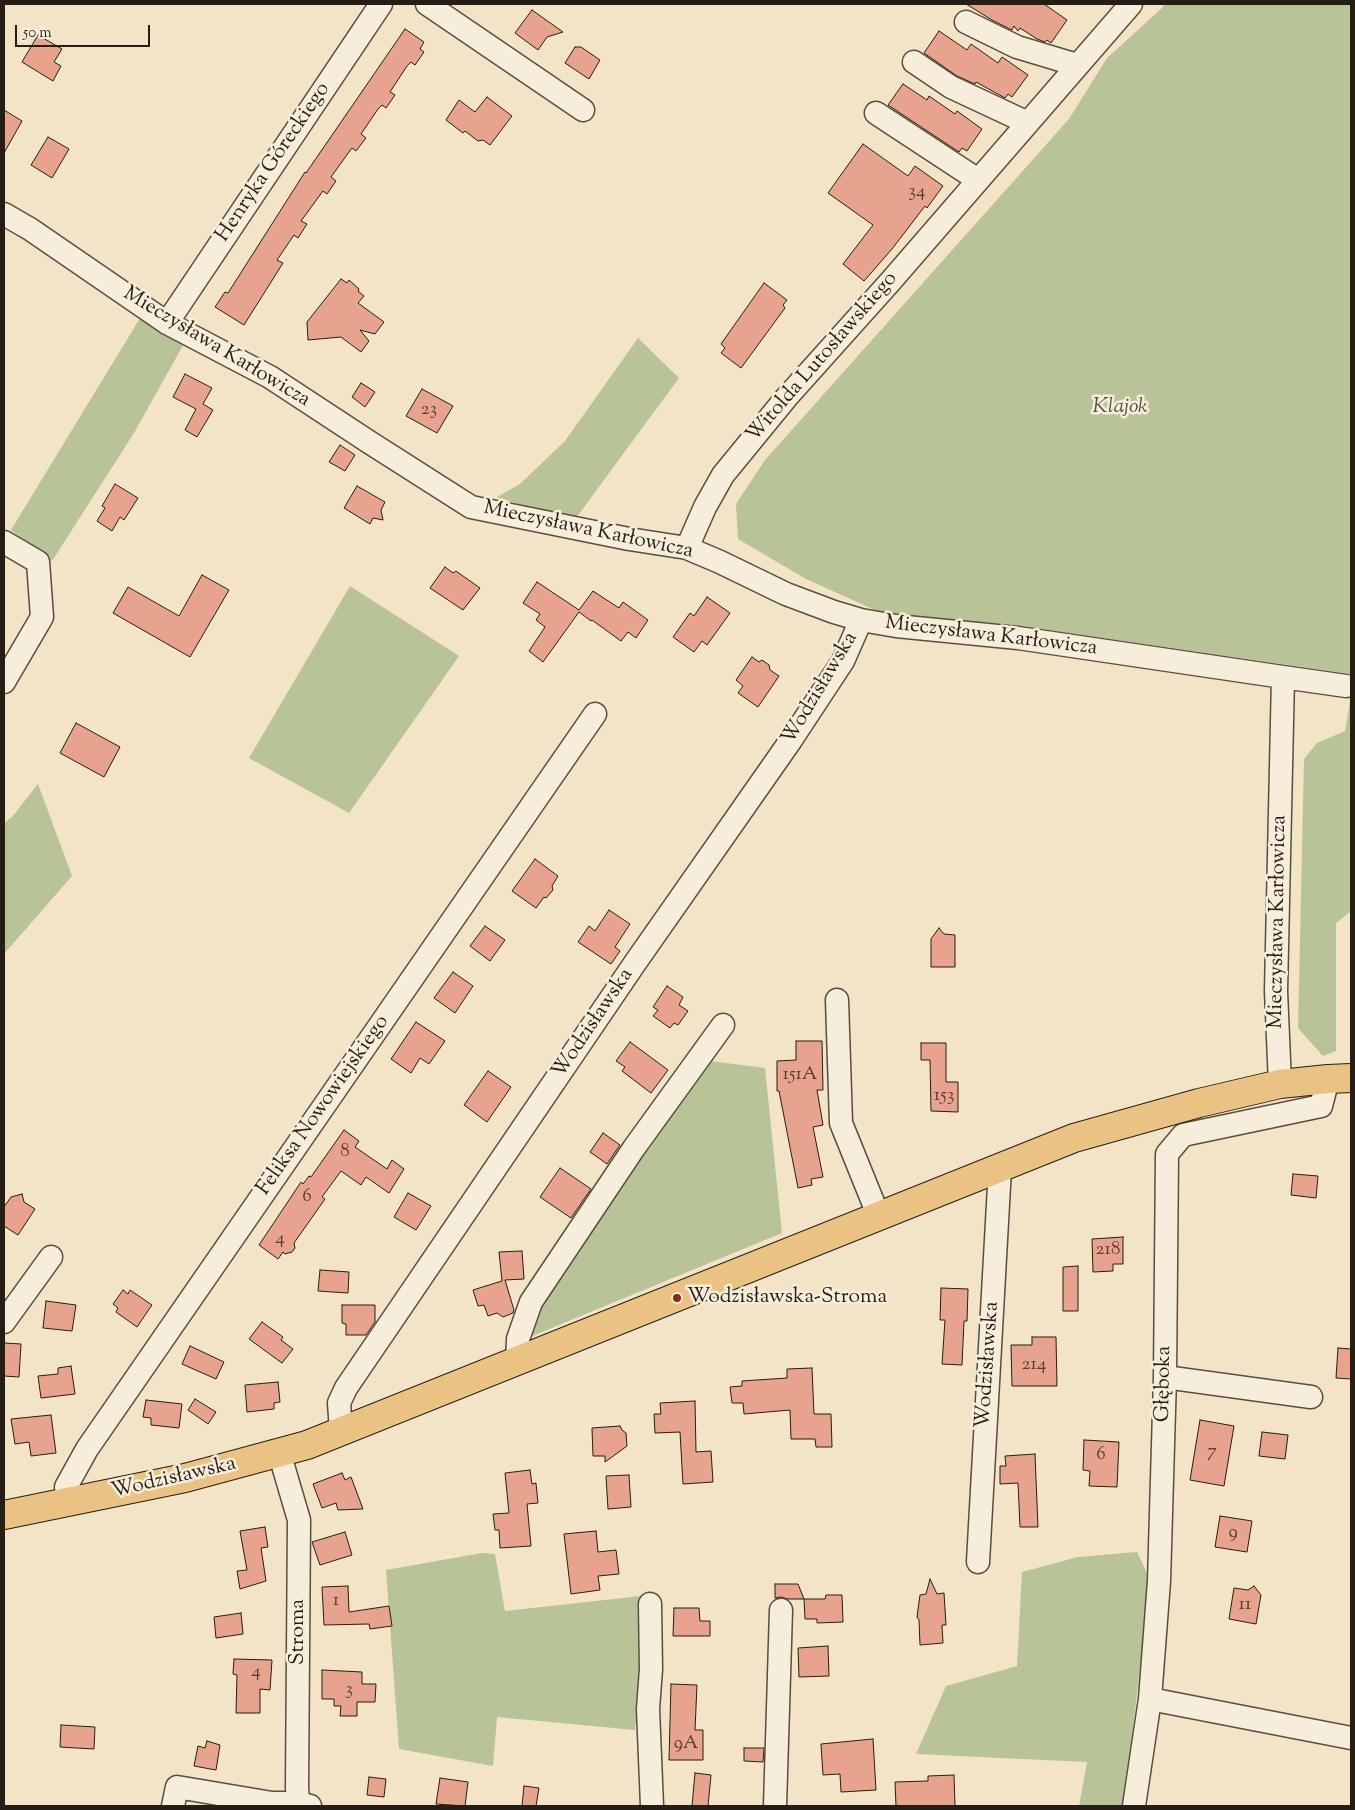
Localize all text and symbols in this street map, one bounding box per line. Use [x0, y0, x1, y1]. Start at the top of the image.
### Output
scale bar [18, 15, 152, 47]
text: 50 m [23, 23, 52, 44]
street label: Henryka Góreckiego [211, 78, 337, 248]
house number: 34 [908, 182, 926, 204]
street label: Witolda Lutosławskiego [742, 268, 904, 448]
street label: Mieczysława Karłowicza [118, 282, 314, 414]
park label: Klajok [1093, 395, 1147, 421]
house number: 23 [421, 400, 437, 422]
street label: Mieczysława Karłowicza [481, 496, 695, 566]
street label: Mieczysława Karłowicza [883, 611, 1099, 663]
street label: Wodzisławska [777, 628, 865, 750]
street label: Mieczysława Karłowicza [1265, 815, 1293, 1029]
street label: Wodzisławska [548, 964, 640, 1084]
street label: Feliksa Nowowiejskiego [252, 1011, 396, 1201]
house number: 151A [783, 1065, 817, 1087]
house number: 153 [934, 1086, 954, 1108]
house number: 8 [340, 1142, 350, 1164]
house number: 6 [302, 1187, 312, 1209]
house number: 4 [275, 1229, 285, 1251]
house number: 218 [1096, 1240, 1120, 1262]
place label: Wodzisławska-Stroma [687, 1285, 887, 1311]
marker: Wodzisławska-Stroma [671, 1292, 683, 1304]
street label: Wodzisławska [972, 1301, 1006, 1429]
street label: Głęboka [1152, 1346, 1178, 1422]
house number: 214 [1022, 1355, 1046, 1377]
house number: 7 [1207, 1442, 1217, 1464]
house number: 6 [1096, 1445, 1106, 1467]
street label: Wodzisławska [109, 1452, 239, 1506]
house number: 9 [1228, 1523, 1238, 1545]
house number: 1 [333, 1591, 339, 1613]
house number: 11 [1239, 1595, 1251, 1617]
street label: Stroma [286, 1599, 312, 1665]
house number: 4 [251, 1662, 261, 1684]
house number: 3 [345, 1680, 353, 1702]
house number: 9A [674, 1734, 698, 1756]

